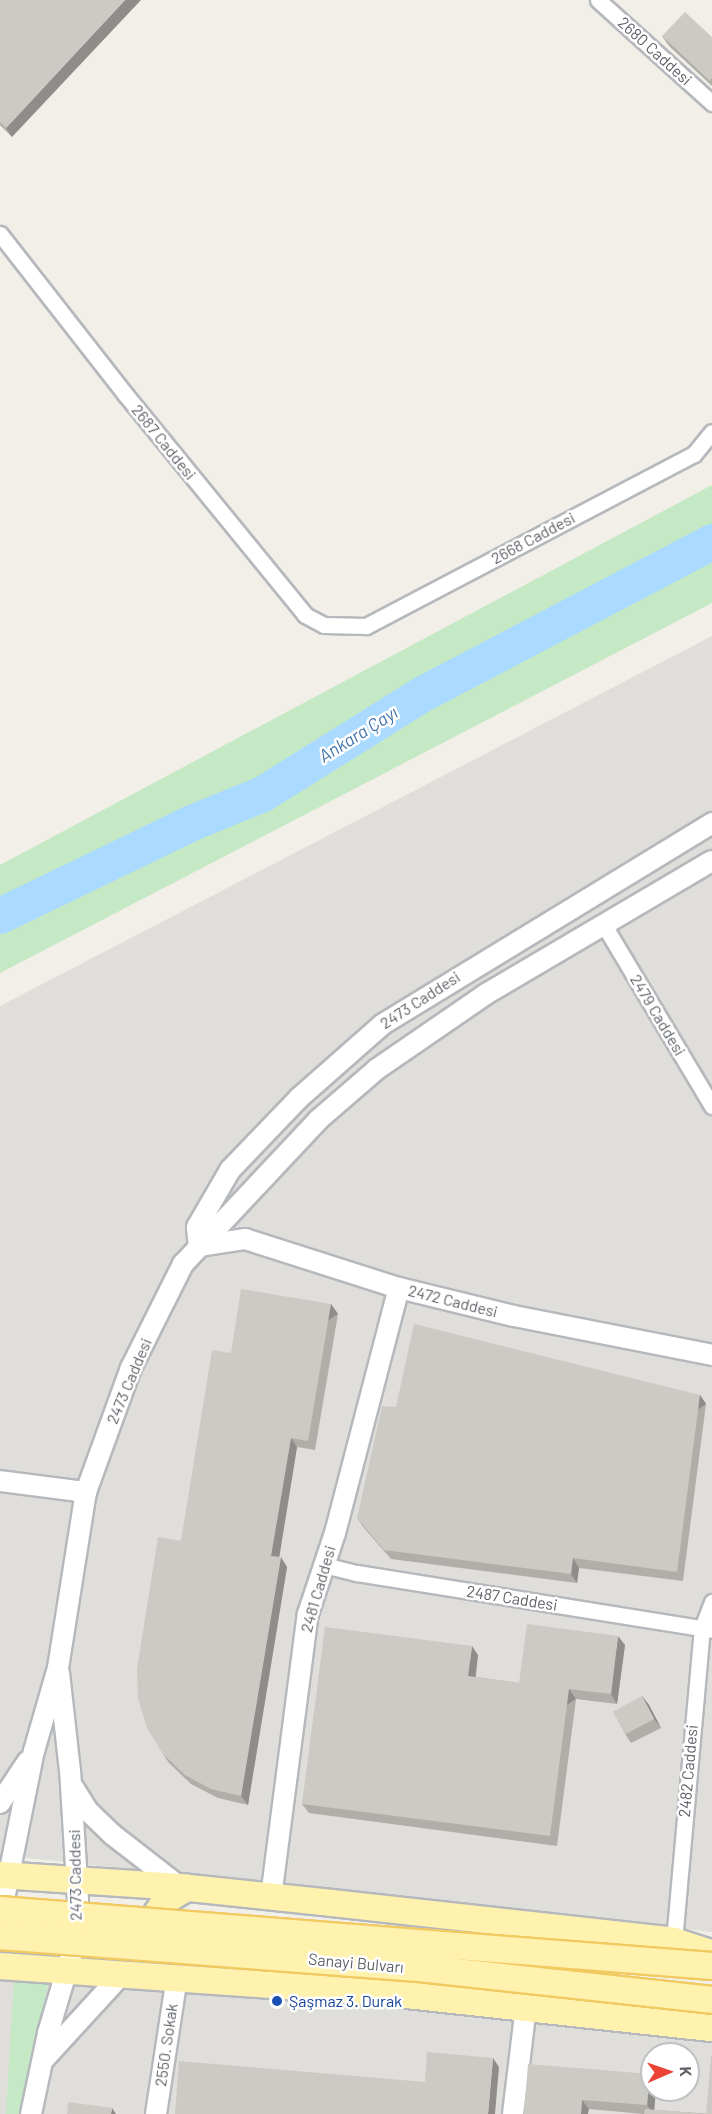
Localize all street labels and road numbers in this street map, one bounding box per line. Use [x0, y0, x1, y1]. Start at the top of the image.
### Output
street label: 2680 Caddesi [614, 13, 696, 89]
street label: 2687 Caddesi [128, 400, 200, 484]
street label: 2668 Caddesi [488, 508, 578, 568]
street label: 2473 Caddesi [376, 967, 464, 1033]
street label: 2479 Caddesi [626, 971, 690, 1059]
street label: 2472 Caddesi [406, 1281, 500, 1321]
street label: 2473 Caddesi [102, 1335, 156, 1427]
street label: 2481 Caddesi [296, 1543, 340, 1635]
street label: 2487 Caddesi [465, 1581, 559, 1615]
street label: 2482 Caddesi [674, 1724, 702, 1818]
street label: 2473 Caddesi [65, 1829, 85, 1921]
street label: Sanayi Bulvarı [307, 1949, 405, 1977]
street label: 2550. Sokak [151, 2002, 181, 2088]

